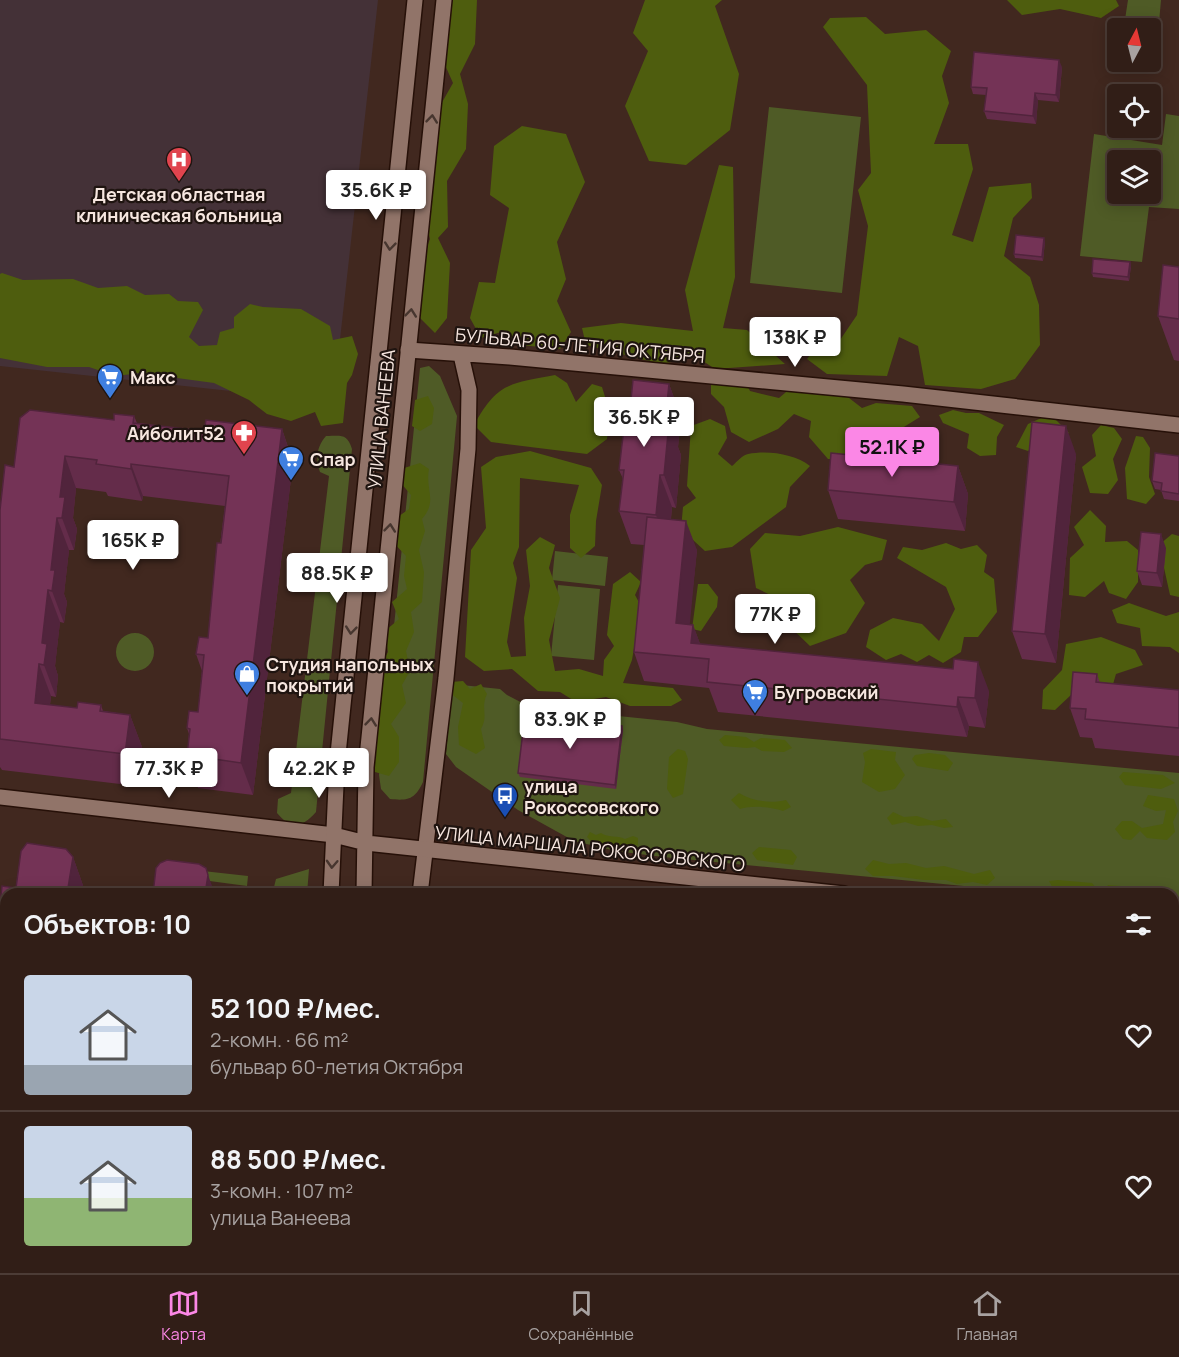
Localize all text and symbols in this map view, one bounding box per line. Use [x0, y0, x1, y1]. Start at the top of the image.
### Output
north arrow [1107, 18, 1161, 72]
map controls [1107, 18, 1161, 204]
button: locate [1107, 84, 1161, 138]
one-way arrow [425, 114, 438, 123]
hospital icon: Детская областная клиническая больница [164, 145, 194, 183]
button: layers [1107, 150, 1161, 204]
pin: 35.6K ₽ [321, 170, 431, 221]
text: 35.6K ₽ [340, 176, 412, 203]
place label: Детская областная клиническая больница [76, 182, 282, 227]
one-way arrow [384, 242, 397, 251]
one-way arrow [405, 308, 417, 317]
pin: 138K ₽ [746, 317, 844, 368]
street label: БУЛЬВАР 60-ЛЕТИЯ ОКТЯБРЯ [454, 322, 706, 368]
text: 138K ₽ [764, 323, 826, 350]
street label: УЛИЦА ВАНЕЕВА [362, 347, 400, 490]
supermarket icon: Макс [95, 362, 125, 400]
place label: Макс [130, 365, 176, 389]
pin: 36.5K ₽ [589, 397, 699, 448]
text: 36.5K ₽ [608, 403, 680, 430]
pharmacy icon: Айболит52 [229, 418, 259, 456]
place label: Айболит52 [127, 421, 224, 445]
pin: 52.1K ₽ [837, 427, 947, 478]
text: 52.1K ₽ [859, 433, 925, 460]
supermarket icon: Спар [276, 444, 306, 482]
place label: Спар [310, 447, 356, 471]
pin: 165K ₽ [84, 520, 182, 571]
one-way arrow [383, 523, 396, 532]
text: 165K ₽ [101, 526, 165, 553]
pin: 88.5K ₽ [282, 553, 392, 604]
text: 88.5K ₽ [301, 559, 373, 586]
pin: 77K ₽ [733, 594, 817, 645]
text: 77K ₽ [749, 600, 801, 627]
one-way arrow [345, 625, 358, 634]
place label: Студия напольных покрытий [266, 652, 434, 697]
shop icon: Студия напольных покрытий [232, 659, 262, 697]
supermarket icon: Бугровский [740, 677, 770, 715]
place label: Бугровский [774, 680, 878, 704]
pin: 83.9K ₽ [515, 699, 625, 750]
text: 83.9K ₽ [534, 705, 606, 732]
one-way arrow [364, 717, 377, 726]
pin: 77.3K ₽ [114, 748, 224, 799]
pin: 42.2K ₽ [264, 748, 374, 799]
text: 77.3K ₽ [134, 754, 204, 781]
text: 42.2K ₽ [283, 754, 355, 781]
place label: улица Рокоссовского [524, 774, 659, 819]
bus stop icon: улица Рокоссовского [490, 781, 520, 819]
street label: УЛИЦА МАРШАЛА РОКОССОВСКОГО [434, 820, 746, 876]
one-way arrow [326, 860, 339, 869]
text: Объектов: 10 [24, 906, 191, 942]
icon: filters [1122, 908, 1155, 941]
text: 52 100 ₽/мес. [210, 990, 381, 1026]
icon: home [72, 999, 144, 1071]
icon: heart [1122, 1019, 1155, 1052]
text: 2-комн. · 66 m² [210, 1026, 348, 1053]
text: бульвар 60-летия Октября [210, 1053, 463, 1080]
text: 88 500 ₽/мес. [210, 1141, 387, 1177]
icon: home [72, 1150, 144, 1222]
icon: heart [1122, 1170, 1155, 1203]
text: 3-комн. · 107 m² [210, 1177, 353, 1204]
text: улица Ванеева [210, 1204, 351, 1231]
tab: Карта [161, 1287, 206, 1345]
tab: Сохранённые [529, 1287, 634, 1345]
tab: Главная [957, 1287, 1018, 1345]

